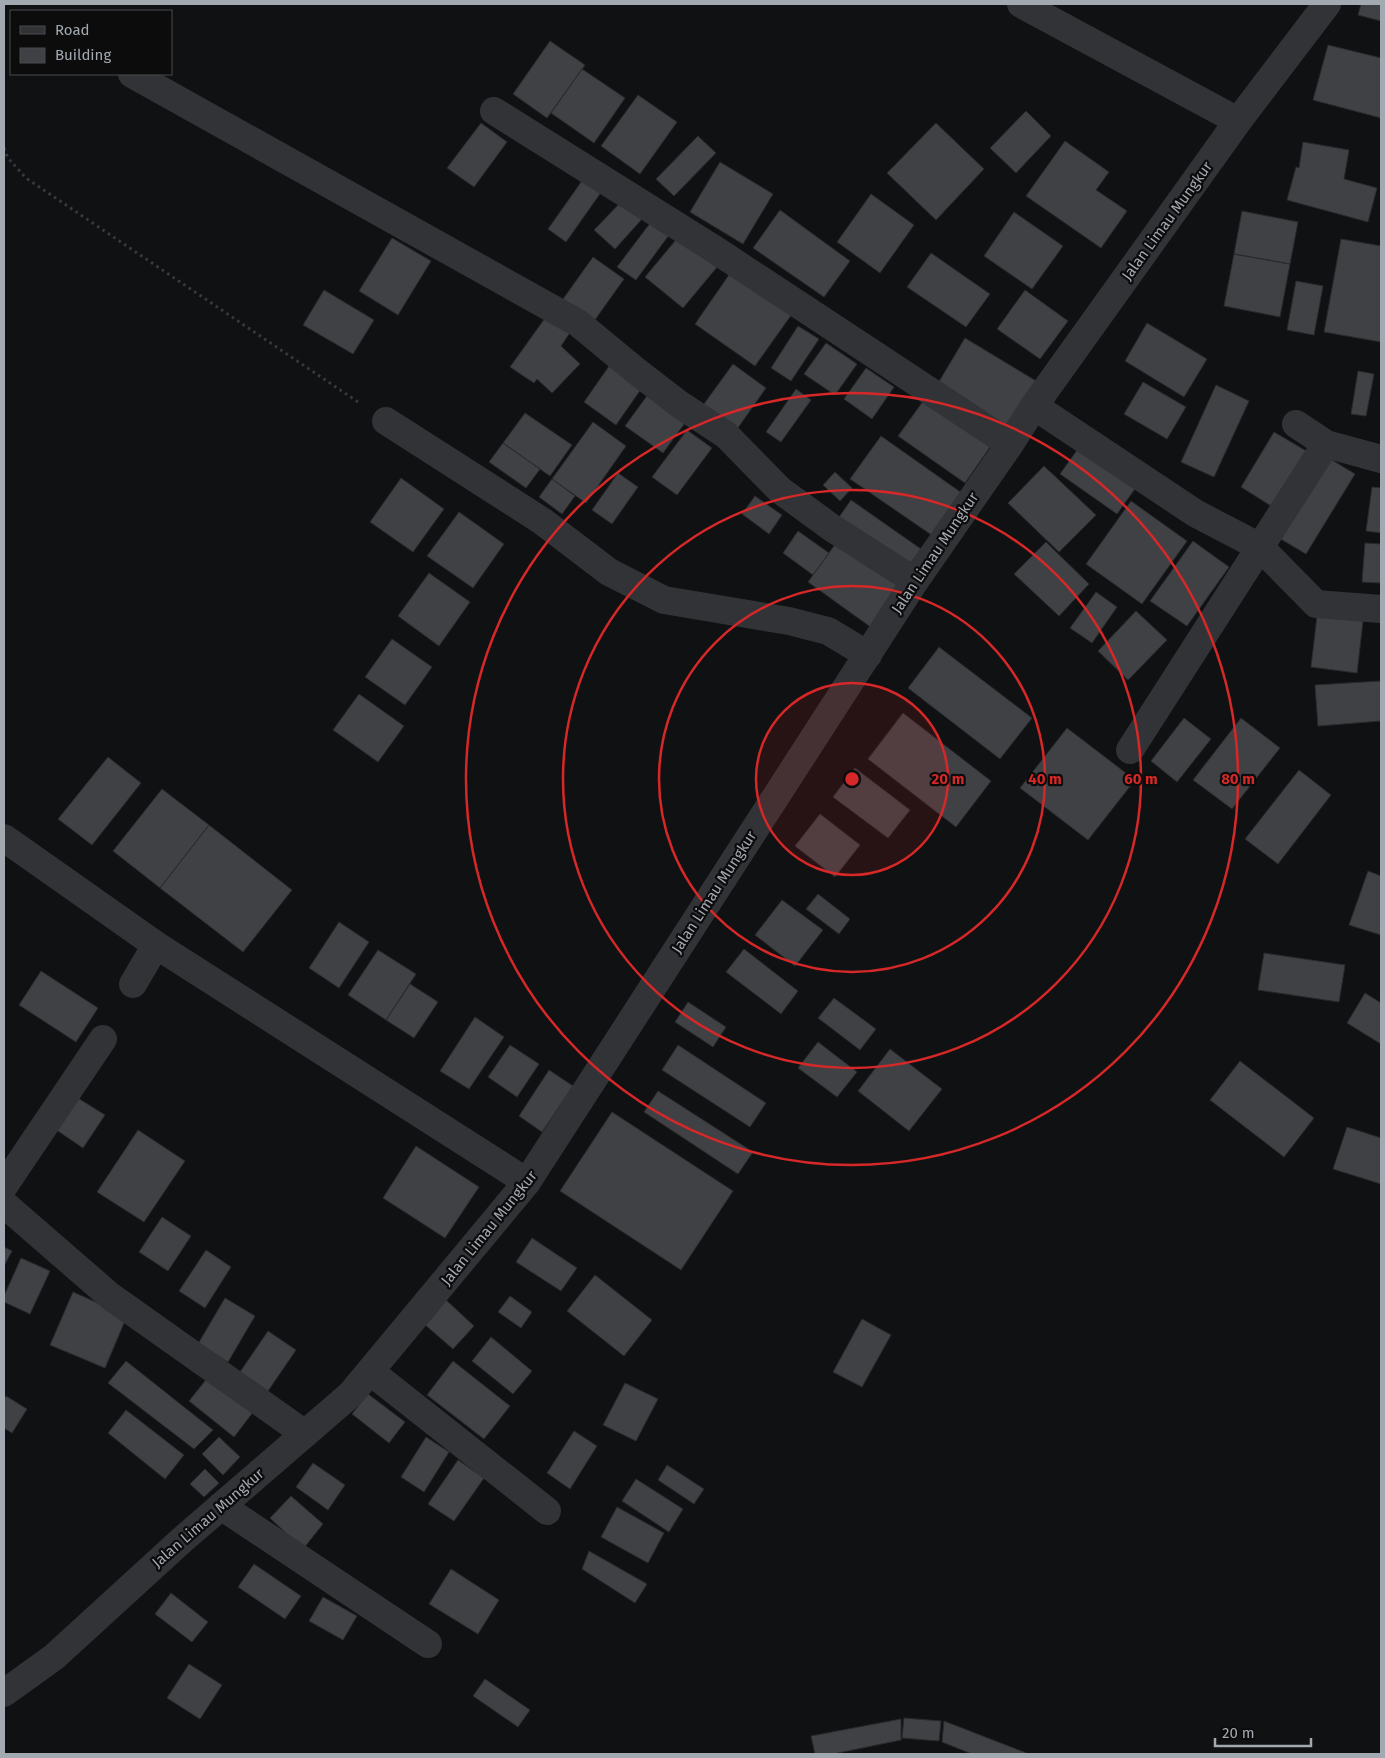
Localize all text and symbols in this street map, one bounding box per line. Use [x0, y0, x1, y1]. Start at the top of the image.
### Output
legend [10, 10, 172, 75]
text: Road [55, 21, 90, 39]
text: Building [55, 46, 111, 64]
street label: Jalan Limau Mungkur [1118, 158, 1216, 284]
street label: Jalan Limau Mungkur [888, 489, 982, 617]
centre of rings [843, 770, 861, 788]
text: 20 m [932, 770, 964, 788]
text: 40 m [1028, 770, 1062, 788]
text: 60 m [1124, 770, 1158, 788]
text: 80 m [1221, 770, 1255, 788]
street label: Jalan Limau Mungkur [668, 827, 760, 957]
street label: Jalan Limau Mungkur [437, 1167, 541, 1289]
street label: Jalan Limau Mungkur [148, 1464, 268, 1571]
scale bar [1215, 1716, 1311, 1748]
text: 20 m [1222, 1724, 1255, 1742]

